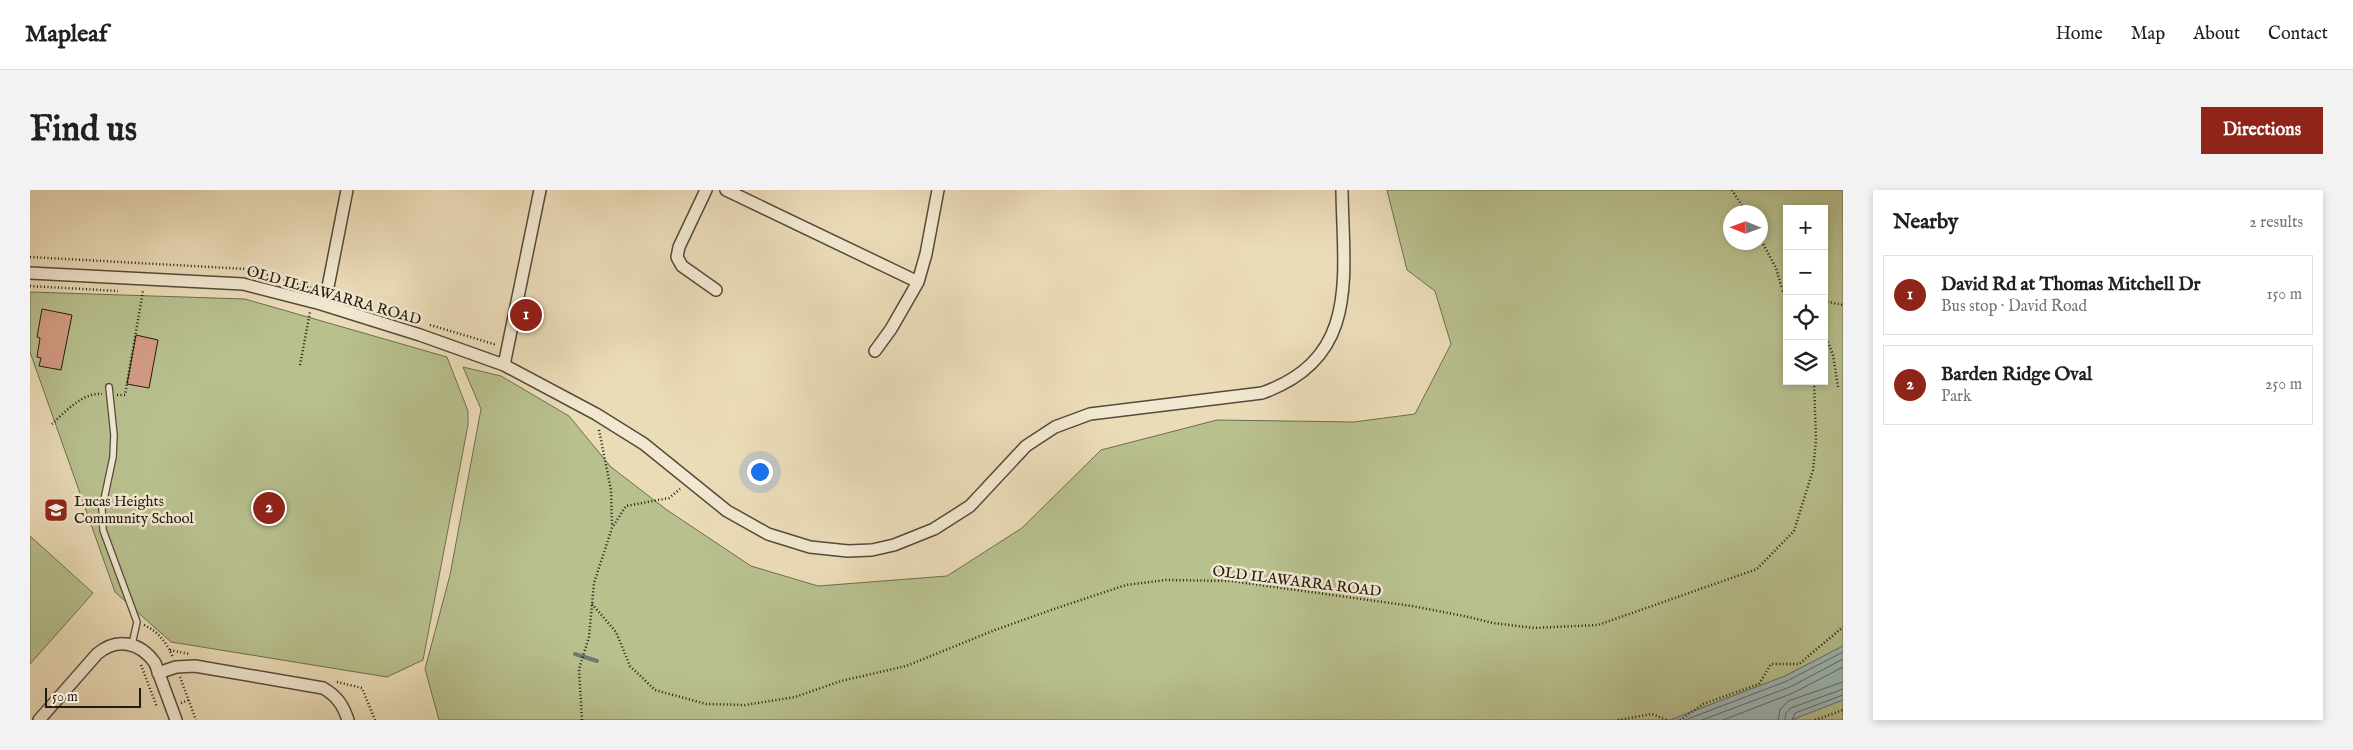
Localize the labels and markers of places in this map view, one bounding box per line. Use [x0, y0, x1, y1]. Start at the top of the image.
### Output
pin: 1 [510, 296, 542, 334]
pin: 2 [253, 489, 285, 527]
place label: Lucas Heights Community School [74, 492, 195, 528]
school or university icon: Lucas Heights Community School [43, 497, 69, 523]

